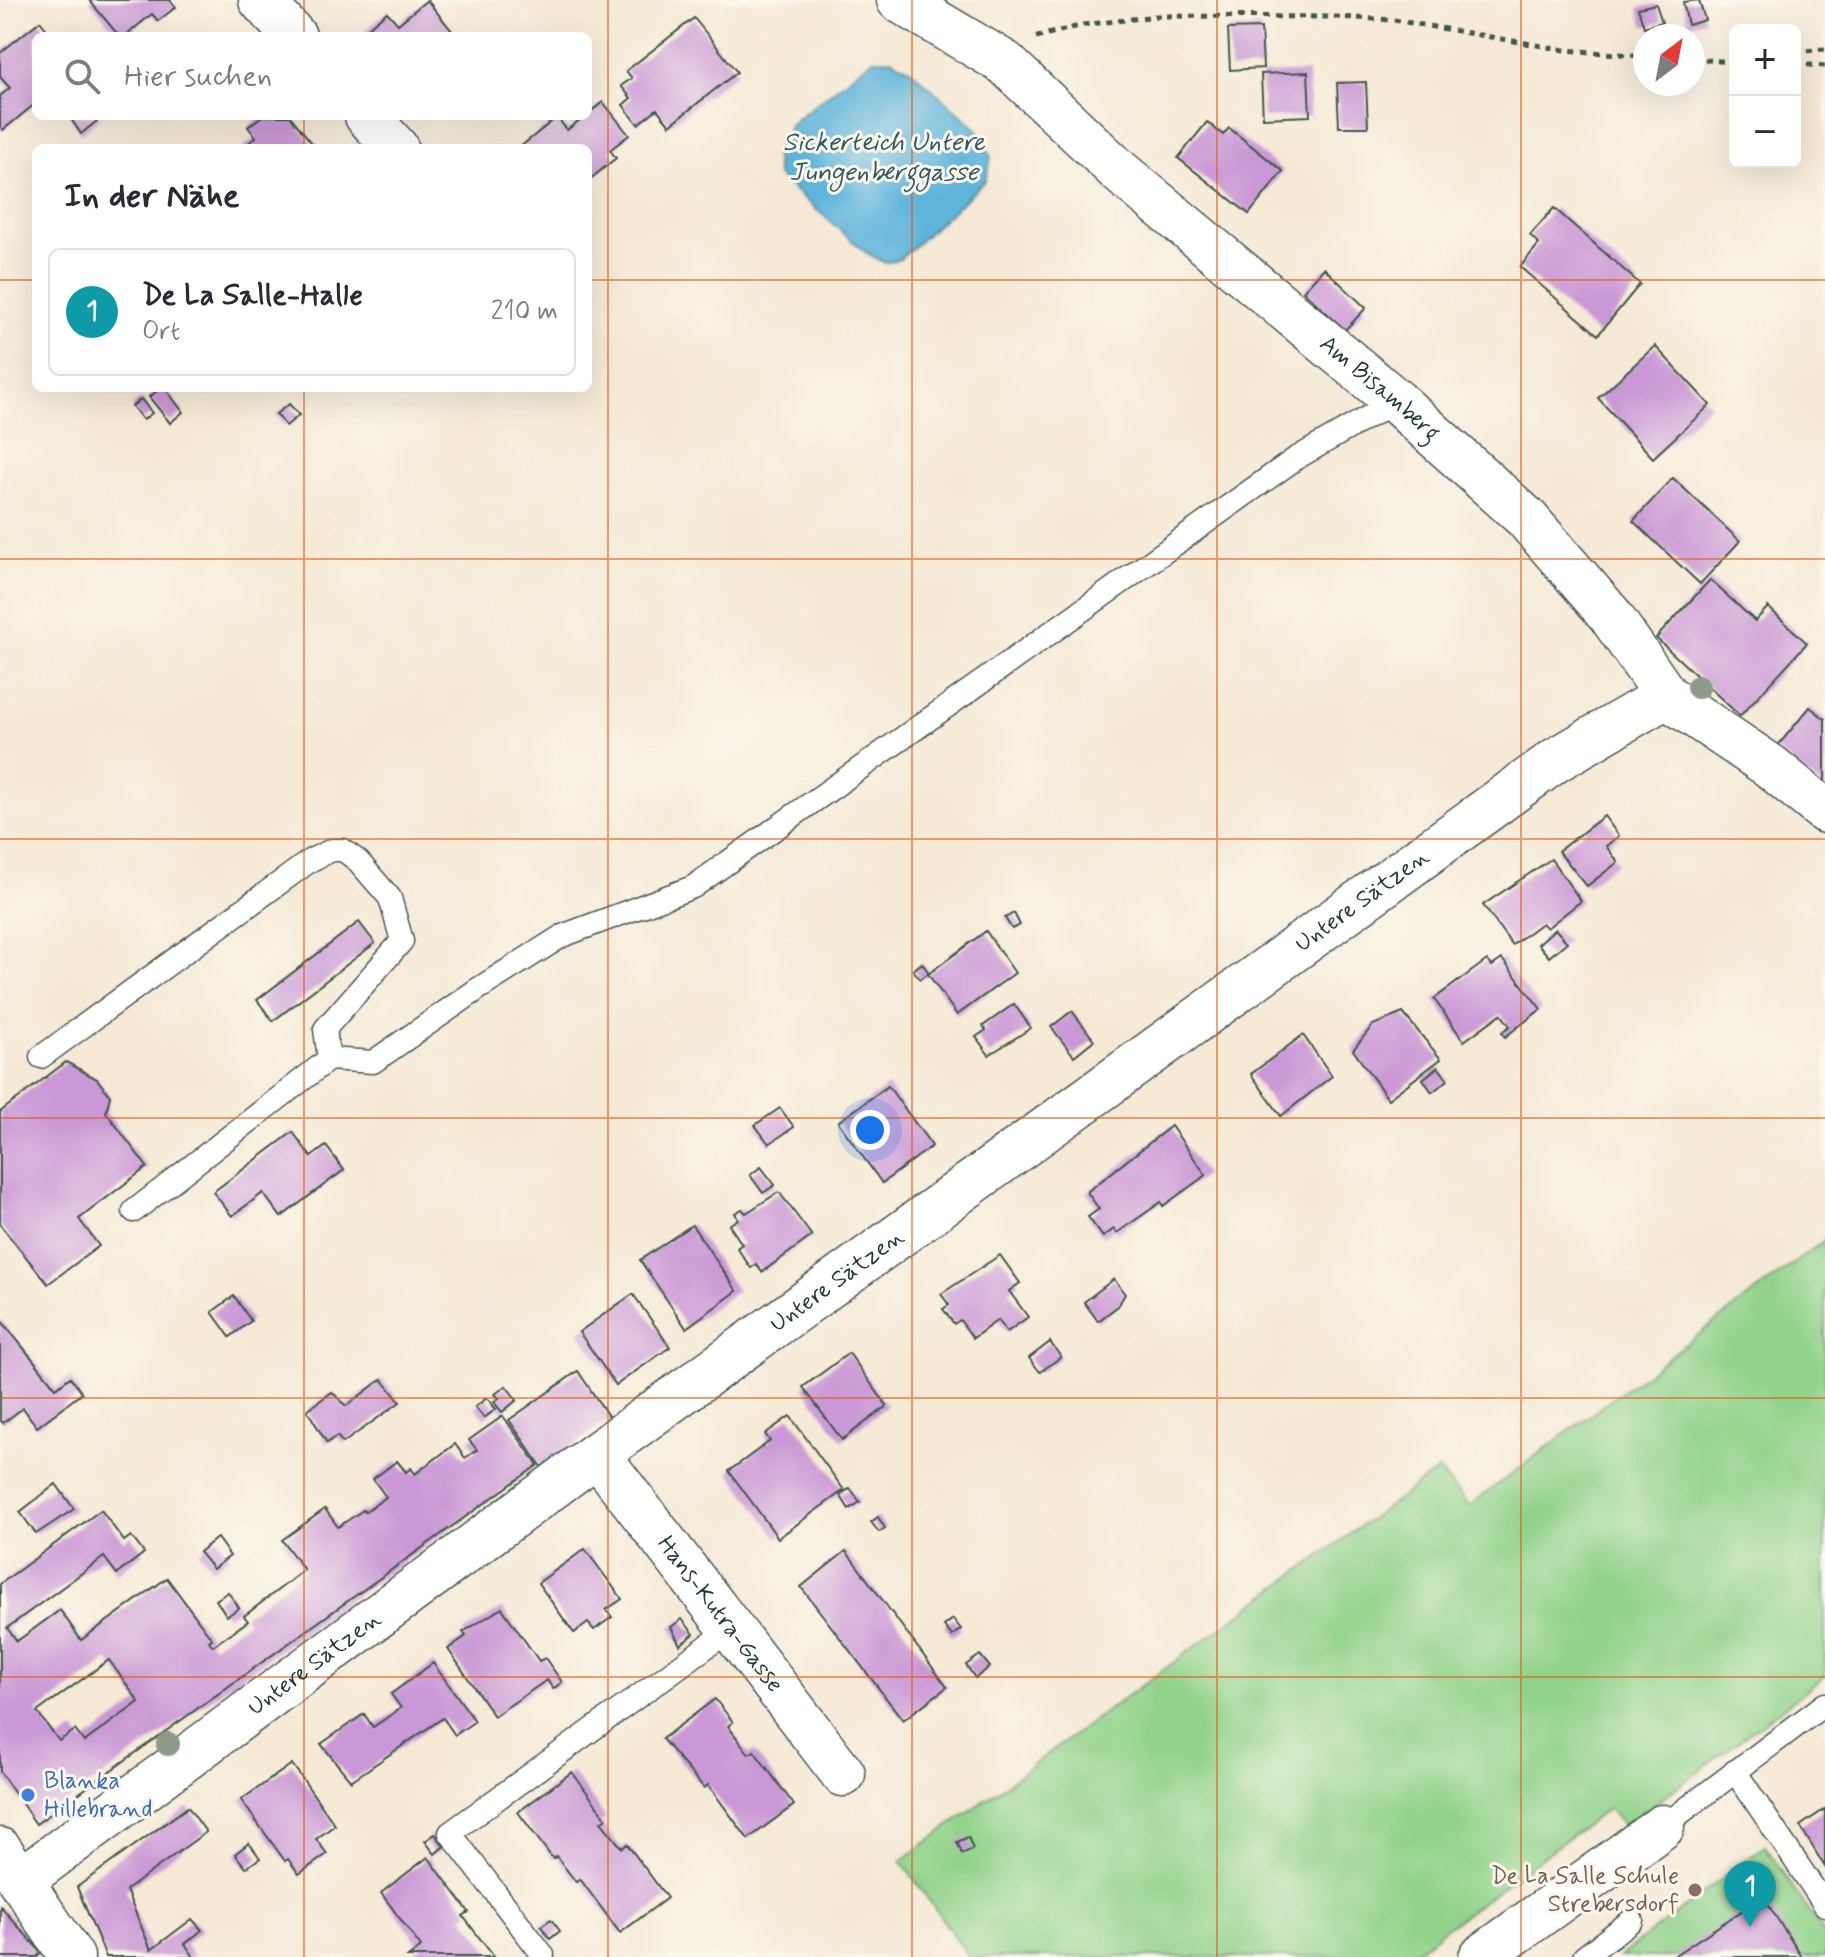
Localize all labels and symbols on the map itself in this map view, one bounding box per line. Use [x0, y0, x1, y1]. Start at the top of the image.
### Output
north arrow [1633, 24, 1705, 96]
water label: Sickerteich Untere Jungenberggasse [783, 126, 986, 193]
street label: Am Bisamberg [1313, 328, 1447, 451]
street label: Untere Sätzen [1289, 841, 1435, 959]
your location [850, 1110, 890, 1150]
street label: Untere Sätzen [764, 1221, 910, 1339]
street label: Hans-Kutra-Gasse [650, 1530, 790, 1699]
street label: Untere Sätzen [241, 1604, 387, 1723]
place label: Blanka Hillebrand [44, 1766, 152, 1825]
marker: Blanka Hillebrand [19, 1786, 37, 1804]
place label: De La Salle Schule Strebersdorf [1491, 1861, 1679, 1920]
pin: 1 [1724, 1861, 1776, 1927]
marker: De La Salle Schule Strebersdorf [1686, 1881, 1704, 1899]

